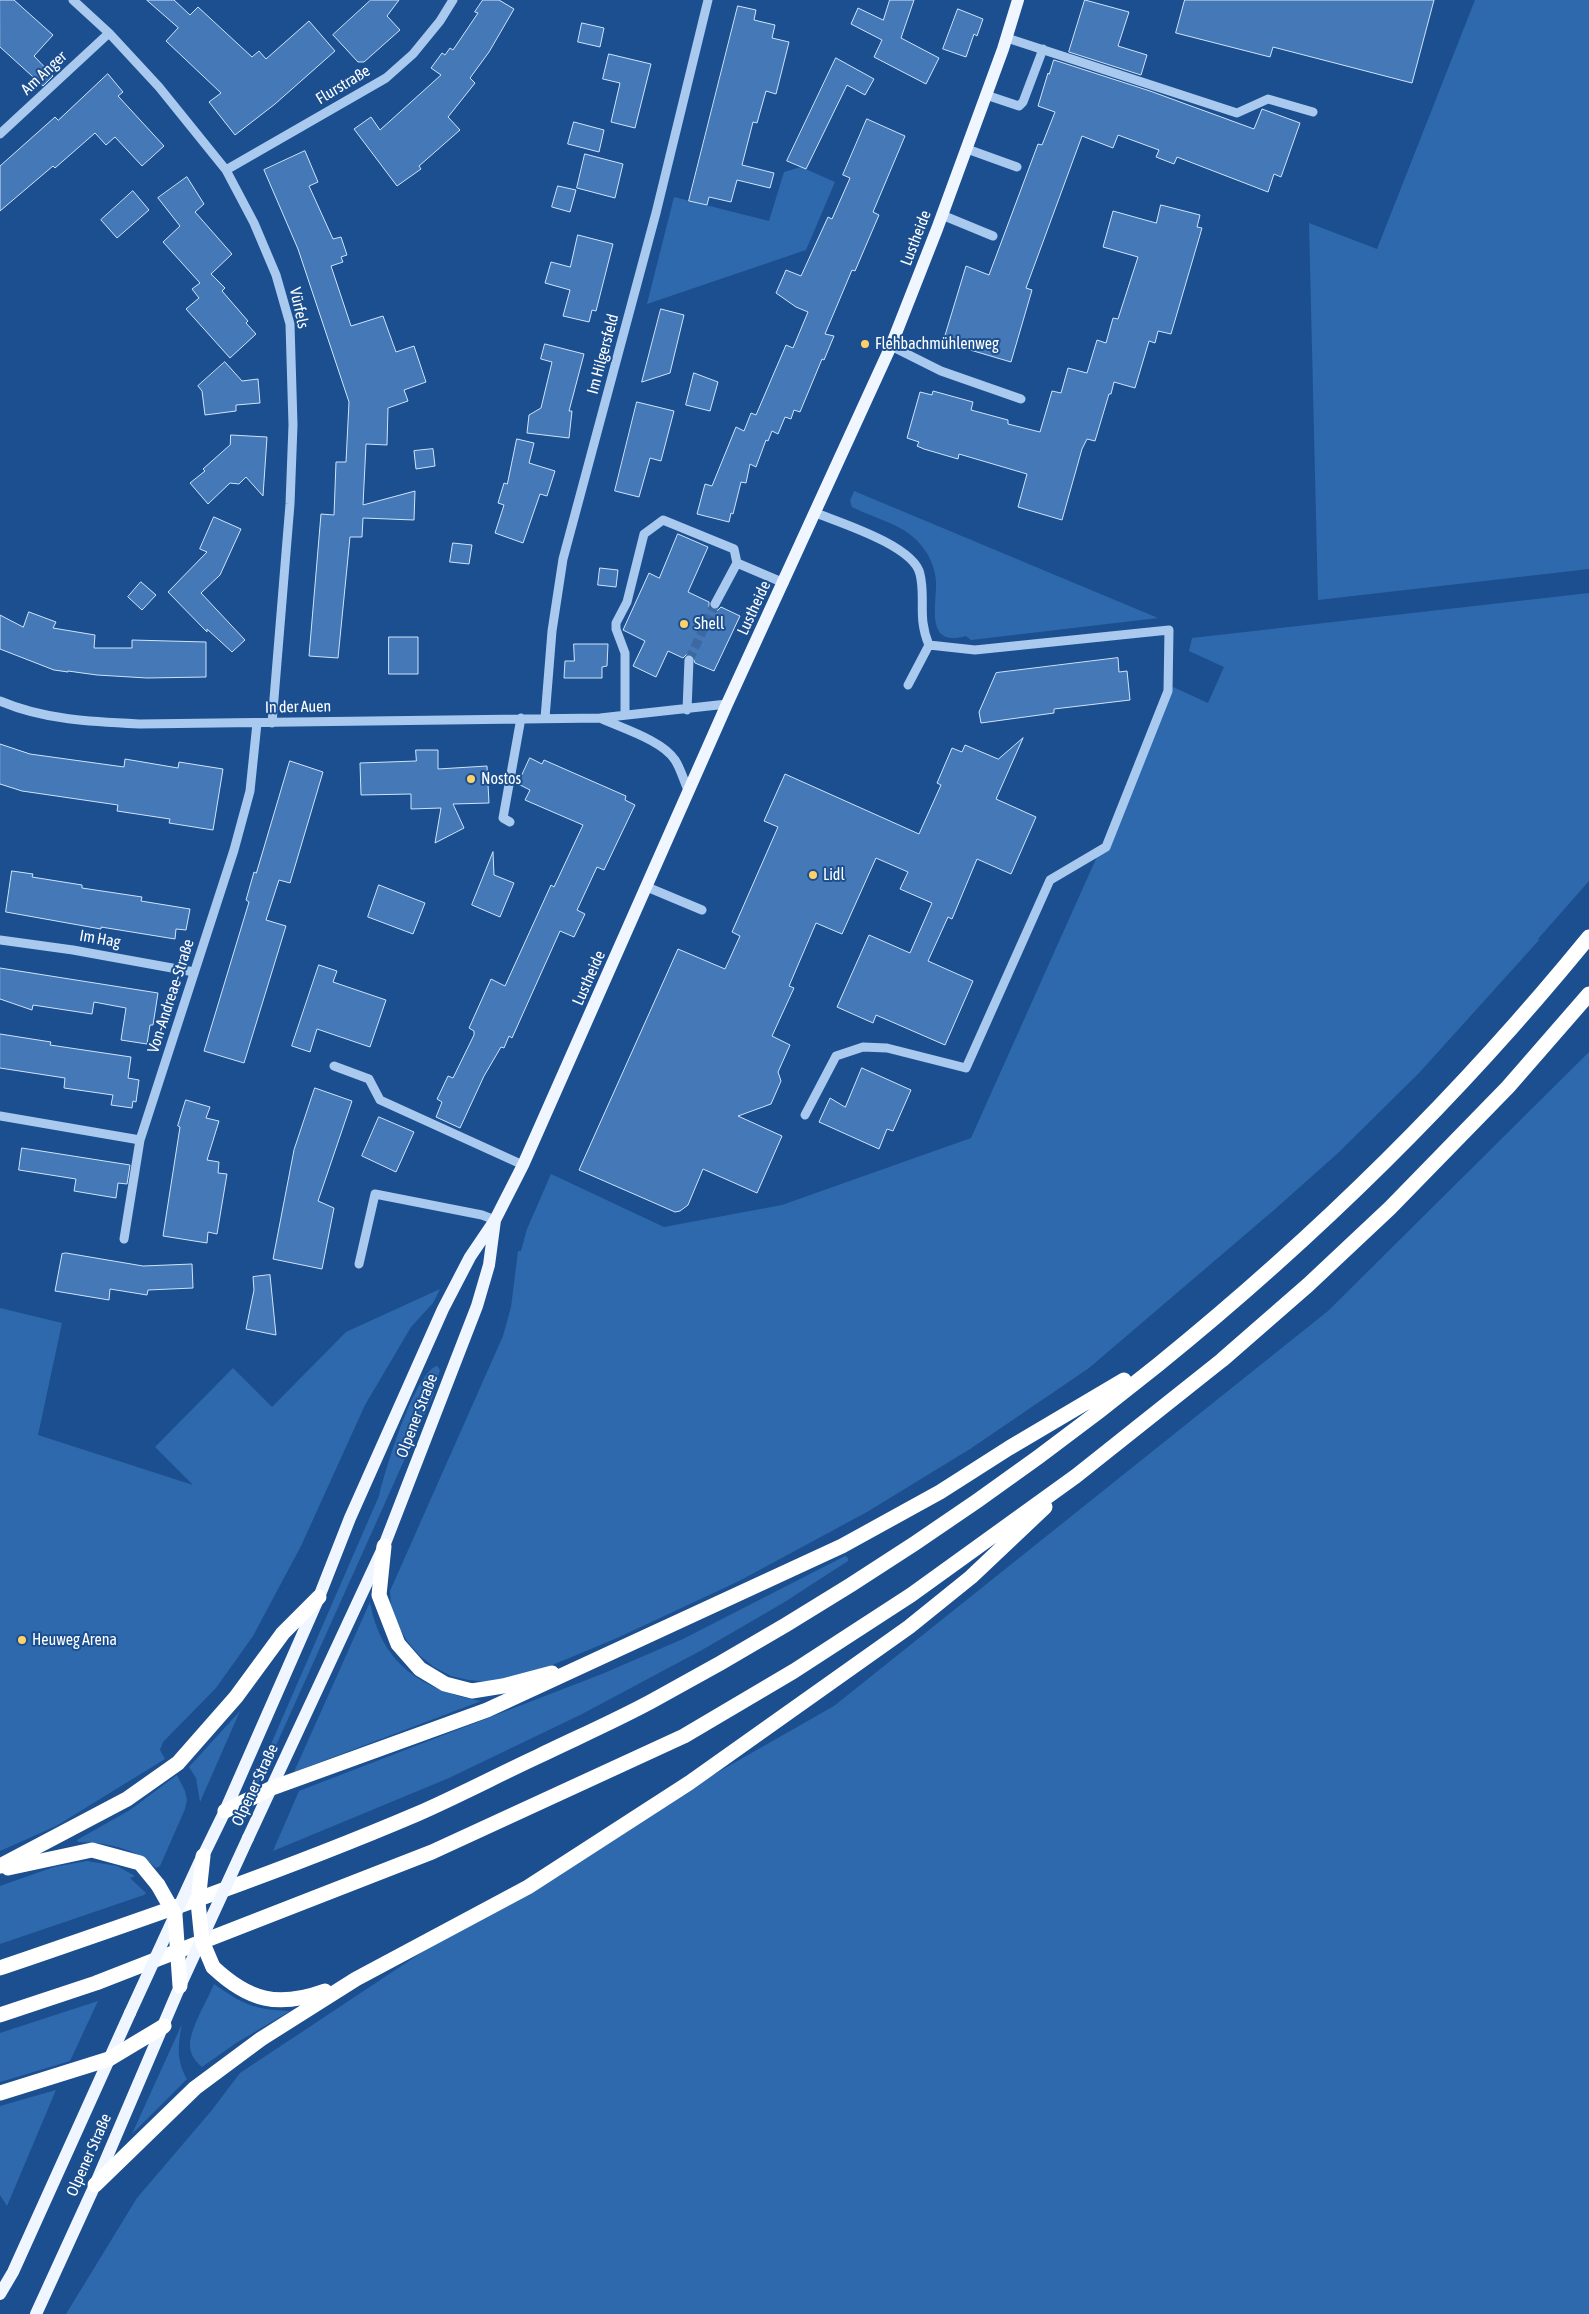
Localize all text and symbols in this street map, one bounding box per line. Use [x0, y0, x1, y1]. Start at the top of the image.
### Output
street label: Am Anger [17, 47, 71, 99]
street label: Flurstraße [312, 61, 374, 109]
street label: Lustheide [897, 208, 935, 268]
street label: Vürfels [285, 286, 313, 330]
street label: Im Hilgersfeld [583, 312, 623, 396]
place label: Flehbachmühlenweg [875, 334, 999, 354]
marker: Flehbachmühlenweg [859, 338, 871, 350]
street label: Lustheide [733, 578, 775, 638]
place label: Shell [694, 614, 724, 634]
marker: Shell [678, 618, 690, 630]
street label: In der Auen [265, 697, 331, 717]
place label: Nostos [481, 769, 521, 789]
marker: Nostos [465, 773, 477, 785]
place label: Lidl [823, 865, 845, 885]
marker: Lidl [807, 869, 819, 881]
street label: Im Hag [78, 926, 122, 952]
street label: Von-Andreae-Straße [144, 937, 198, 1055]
street label: Lustheide [568, 948, 610, 1008]
street label: Olpener Straße [392, 1371, 442, 1461]
place label: Heuweg Arena [32, 1630, 117, 1650]
marker: Heuweg Arena [16, 1634, 28, 1646]
street label: Olpener Straße [228, 1741, 282, 1829]
street label: Olpener Straße [62, 2111, 116, 2199]

